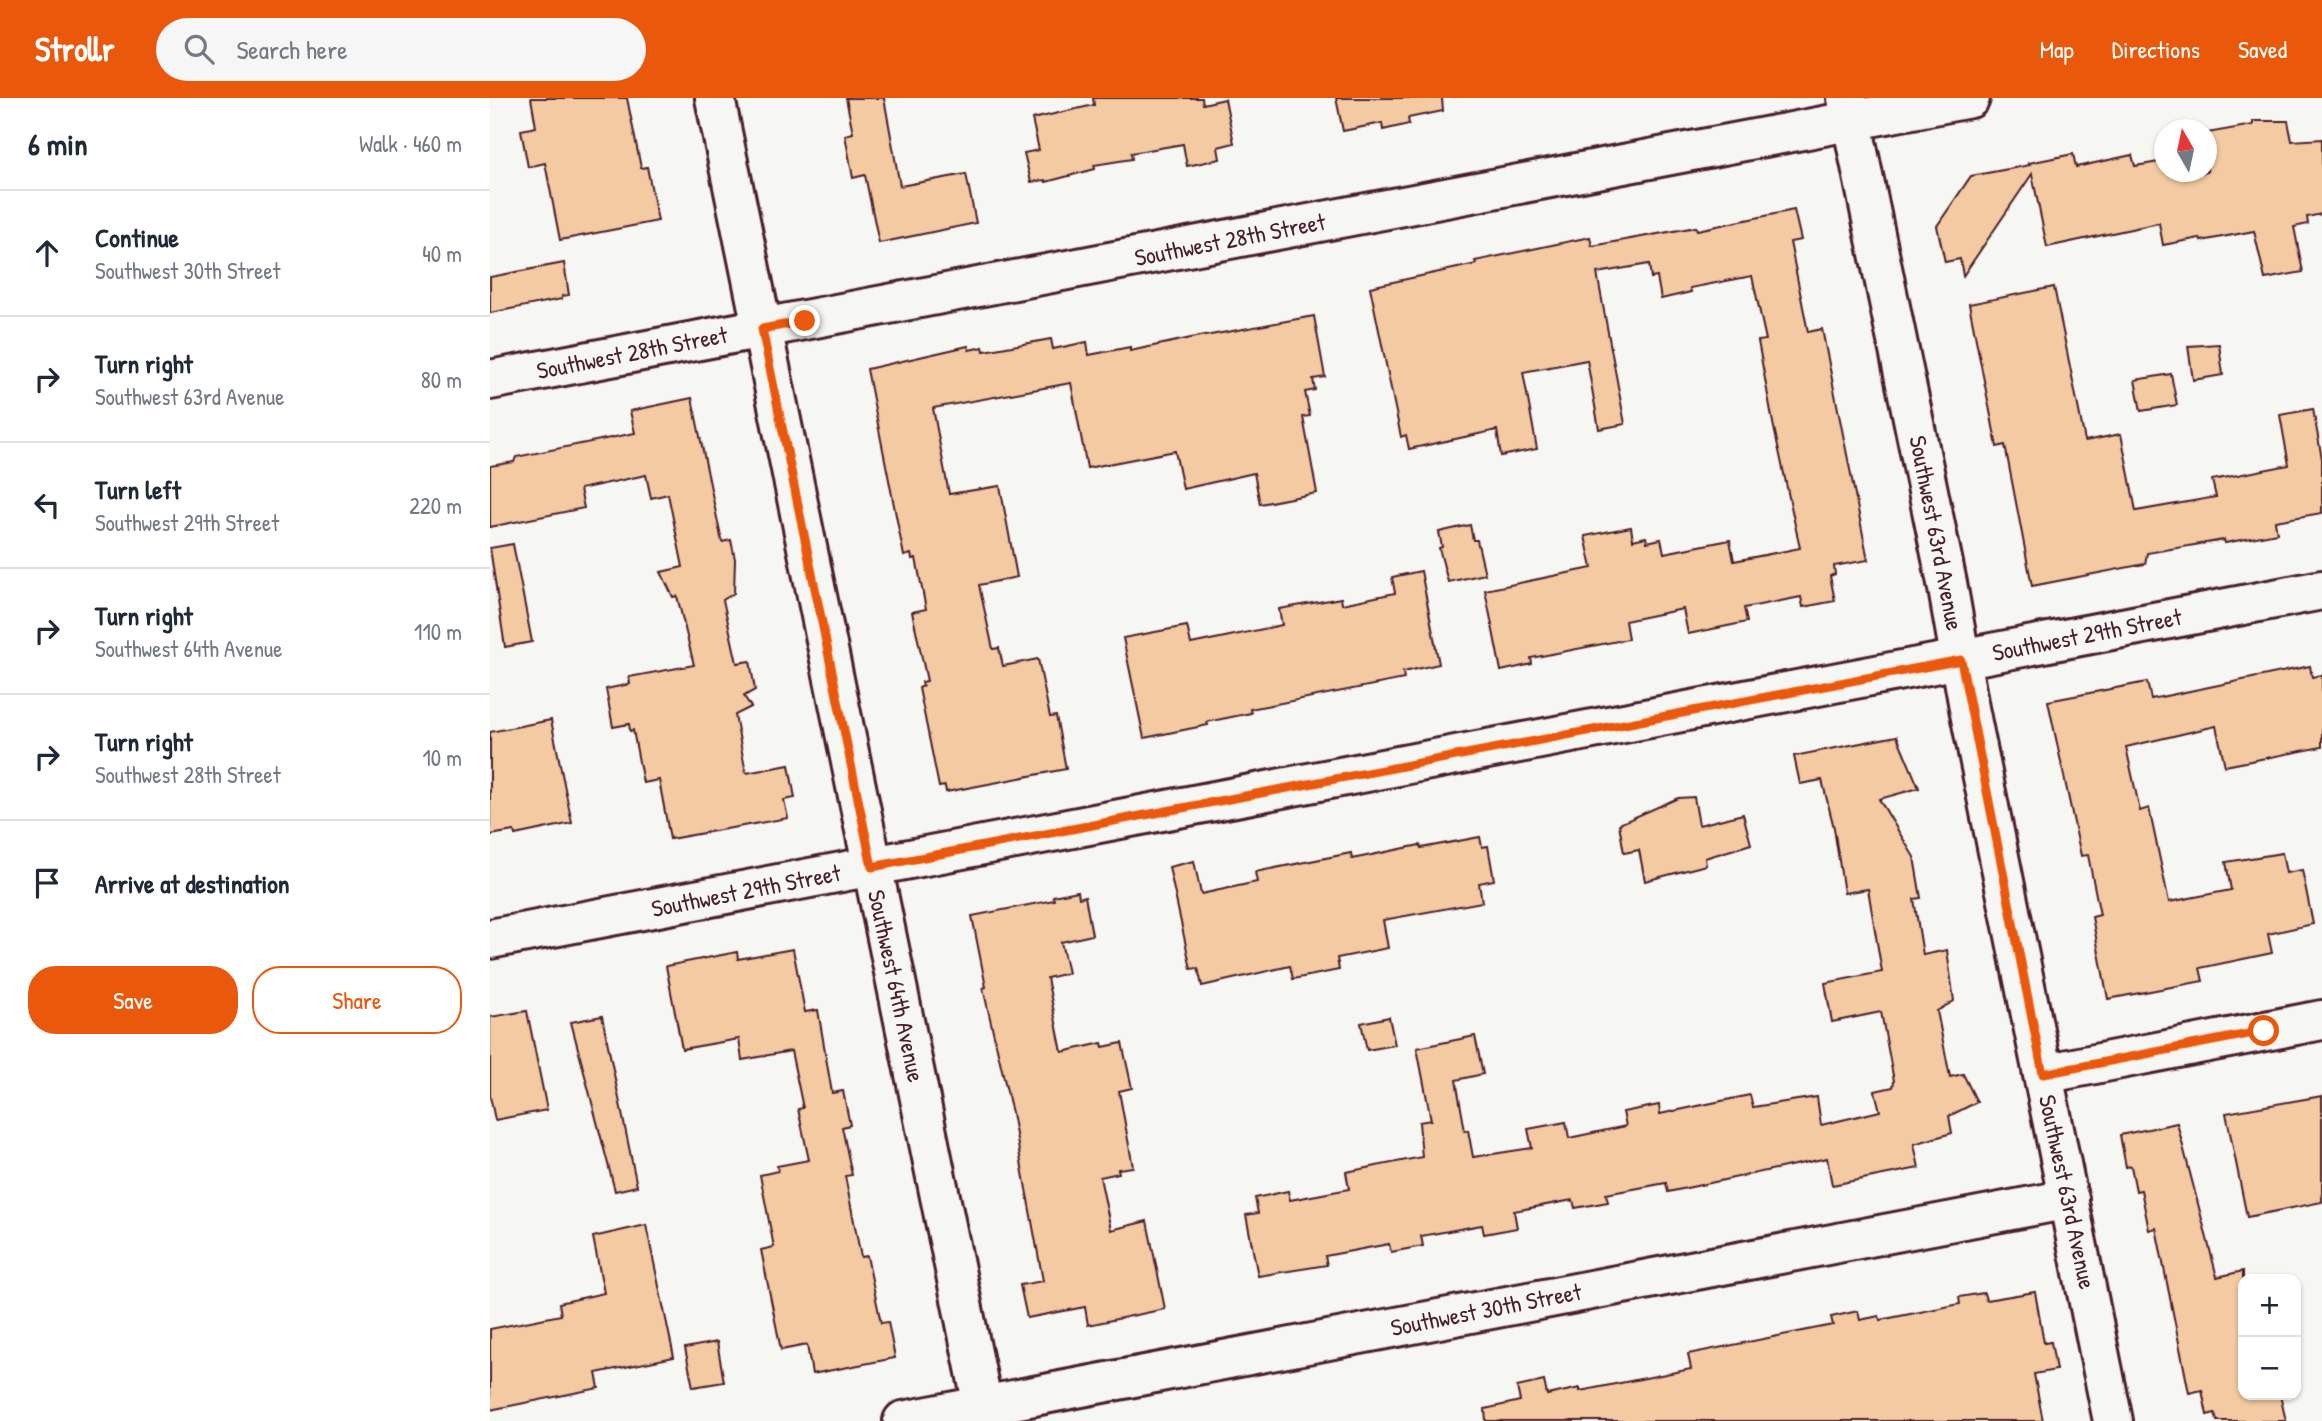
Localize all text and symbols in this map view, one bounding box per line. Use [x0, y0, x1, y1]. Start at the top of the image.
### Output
search box [156, 18, 646, 81]
text: Strollr [35, 27, 114, 71]
icon: search [180, 30, 218, 68]
text: Search here [236, 32, 348, 67]
text: Map [2040, 33, 2074, 65]
text: Directions [2112, 33, 2200, 65]
text: Saved [2238, 33, 2287, 65]
north arrow [2154, 119, 2217, 182]
text: 6 min [28, 124, 88, 164]
text: Walk · 460 m [359, 128, 462, 159]
street label: Southwest 28th Street [1132, 205, 1329, 273]
text: Continue [95, 220, 179, 255]
icon: ahead [28, 234, 66, 272]
text: 40 m [422, 238, 462, 269]
text: Southwest 30th Street [95, 255, 280, 286]
route end [789, 305, 820, 336]
street label: Southwest 28th Street [534, 318, 731, 386]
text: Turn right [95, 346, 193, 381]
icon: right [28, 360, 66, 398]
text: 80 m [421, 364, 462, 395]
text: Southwest 63rd Avenue [95, 381, 284, 412]
street label: Southwest 63rd Avenue [1902, 433, 1972, 633]
text: Turn left [95, 472, 181, 507]
icon: left [28, 486, 66, 524]
text: 220 m [409, 490, 462, 521]
text: Southwest 29th Street [95, 507, 279, 538]
text: Turn right [95, 598, 193, 633]
street label: Southwest 29th Street [1989, 600, 2185, 668]
icon: right [28, 612, 66, 650]
text: 110 m [414, 616, 462, 647]
text: Southwest 64th Avenue [95, 633, 282, 664]
text: Turn right [95, 724, 193, 759]
icon: right [28, 738, 66, 776]
text: 10 m [422, 742, 462, 773]
text: Southwest 28th Street [95, 759, 281, 790]
street label: Southwest 29th Street [648, 856, 844, 924]
icon: arrive [28, 864, 66, 902]
text: Arrive at destination [95, 866, 290, 901]
street label: Southwest 64th Avenue [861, 887, 933, 1085]
button: Save [28, 966, 238, 1034]
button: Share [252, 966, 462, 1034]
route start [2248, 1015, 2279, 1046]
street label: Southwest 63rd Avenue [2032, 1092, 2104, 1292]
map controls [2238, 1274, 2301, 1400]
button: + [2238, 1274, 2301, 1337]
street label: Southwest 30th Street [1388, 1275, 1585, 1343]
button: − [2238, 1337, 2301, 1400]

